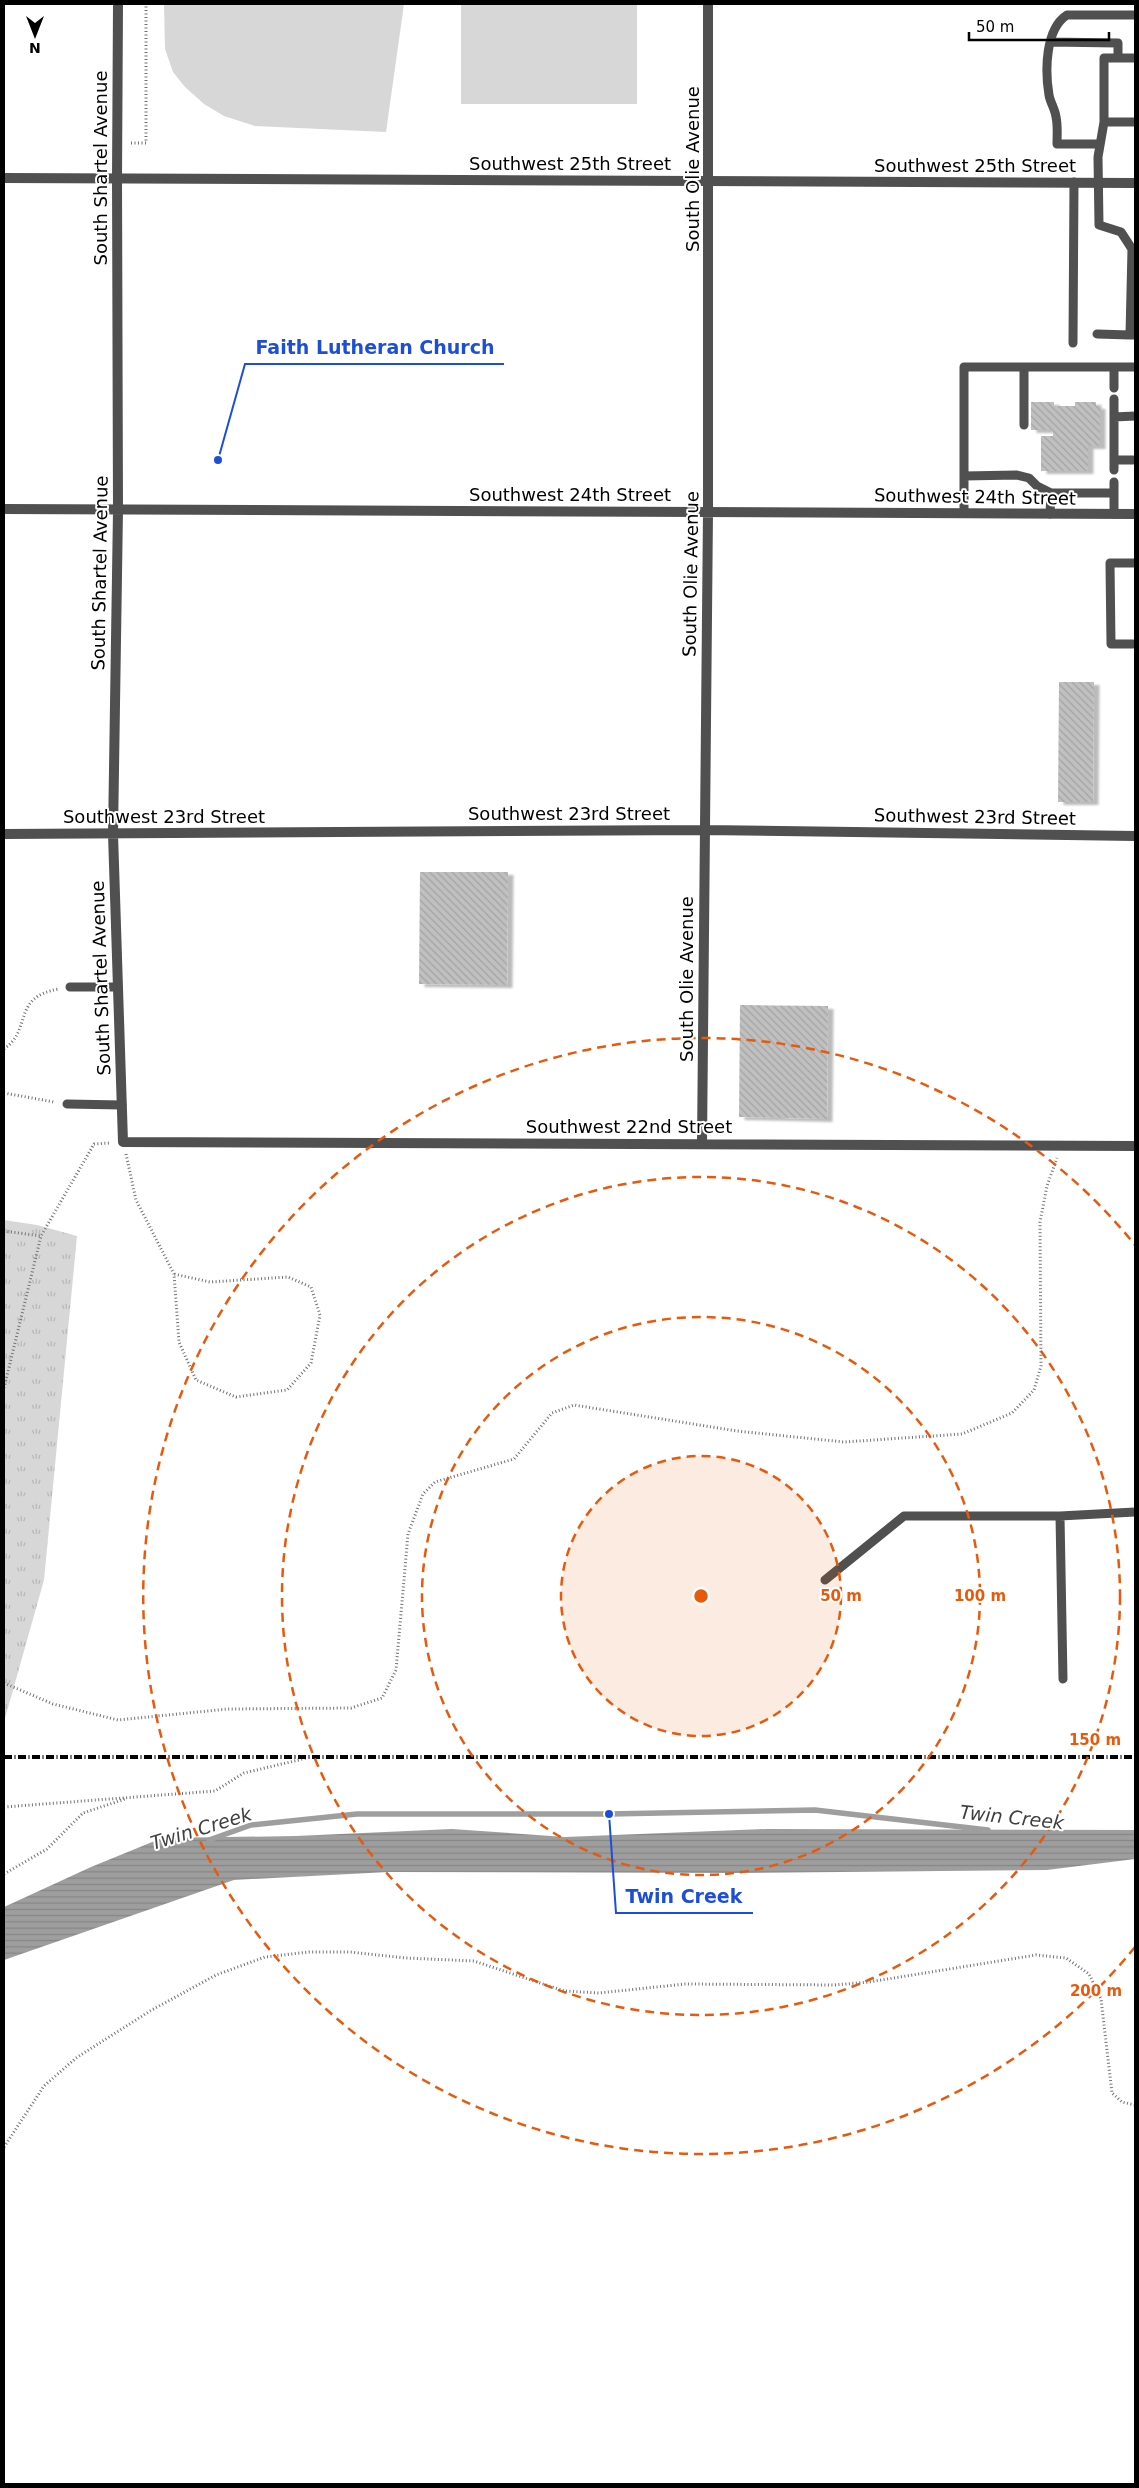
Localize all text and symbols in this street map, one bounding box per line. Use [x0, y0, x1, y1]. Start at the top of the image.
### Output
north arrow [10, 10, 60, 60]
scale bar [969, 10, 1109, 42]
text: 50 m [976, 18, 1014, 36]
text: N [29, 40, 41, 56]
street label: South Shartel Avenue [90, 70, 111, 266]
street label: South Olie Avenue [682, 86, 703, 252]
street label: Southwest 25th Street [469, 153, 671, 174]
street label: Southwest 25th Street [874, 155, 1076, 176]
callout: Faith Lutheran Church [245, 330, 504, 364]
text: Faith Lutheran Church [255, 336, 495, 358]
street label: South Shartel Avenue [87, 475, 112, 671]
street label: Southwest 24th Street [469, 484, 671, 505]
street label: Southwest 24th Street [874, 484, 1076, 509]
street label: South Olie Avenue [679, 491, 702, 657]
street label: Southwest 23rd Street [468, 803, 670, 824]
street label: Southwest 23rd Street [874, 804, 1076, 829]
street label: Southwest 23rd Street [63, 806, 265, 827]
street label: South Shartel Avenue [87, 880, 114, 1076]
street label: South Olie Avenue [676, 896, 697, 1062]
street label: Southwest 22nd Street [526, 1116, 732, 1137]
centre of rings [692, 1587, 710, 1605]
text: 50 m [820, 1587, 862, 1605]
text: 100 m [954, 1587, 1006, 1605]
text: 150 m [1069, 1731, 1121, 1749]
water label: Twin Creek [959, 1801, 1066, 1834]
water label: Twin Creek [148, 1802, 255, 1854]
callout: Twin Creek [616, 1879, 753, 1913]
text: Twin Creek [626, 1885, 743, 1907]
text: 200 m [1070, 1982, 1122, 2000]

